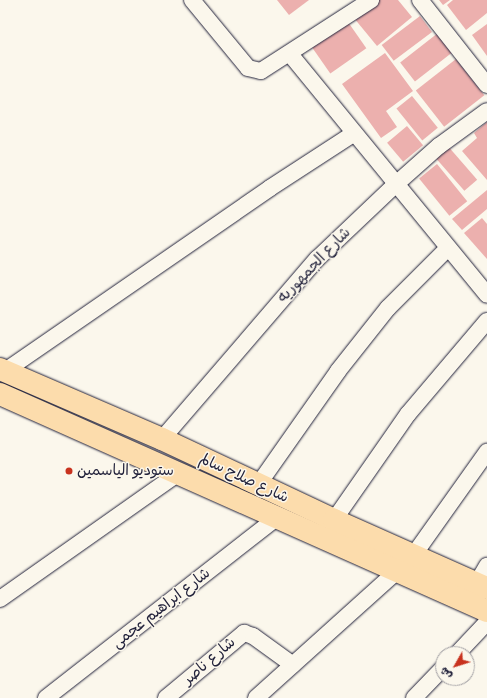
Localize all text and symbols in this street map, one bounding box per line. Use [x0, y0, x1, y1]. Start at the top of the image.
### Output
street label: شارع الجمهوريه [274, 224, 354, 306]
street label: شارع صلاح سالم [197, 449, 291, 507]
place label: ستوديو الياسمين [77, 462, 174, 480]
marker: ستوديو الياسمين [64, 466, 74, 476]
street label: شارع ابراهيم عجمى [108, 564, 214, 652]
street label: شارع ناصر [179, 633, 239, 689]
north arrow [435, 646, 475, 686]
text: ش [437, 664, 455, 682]

